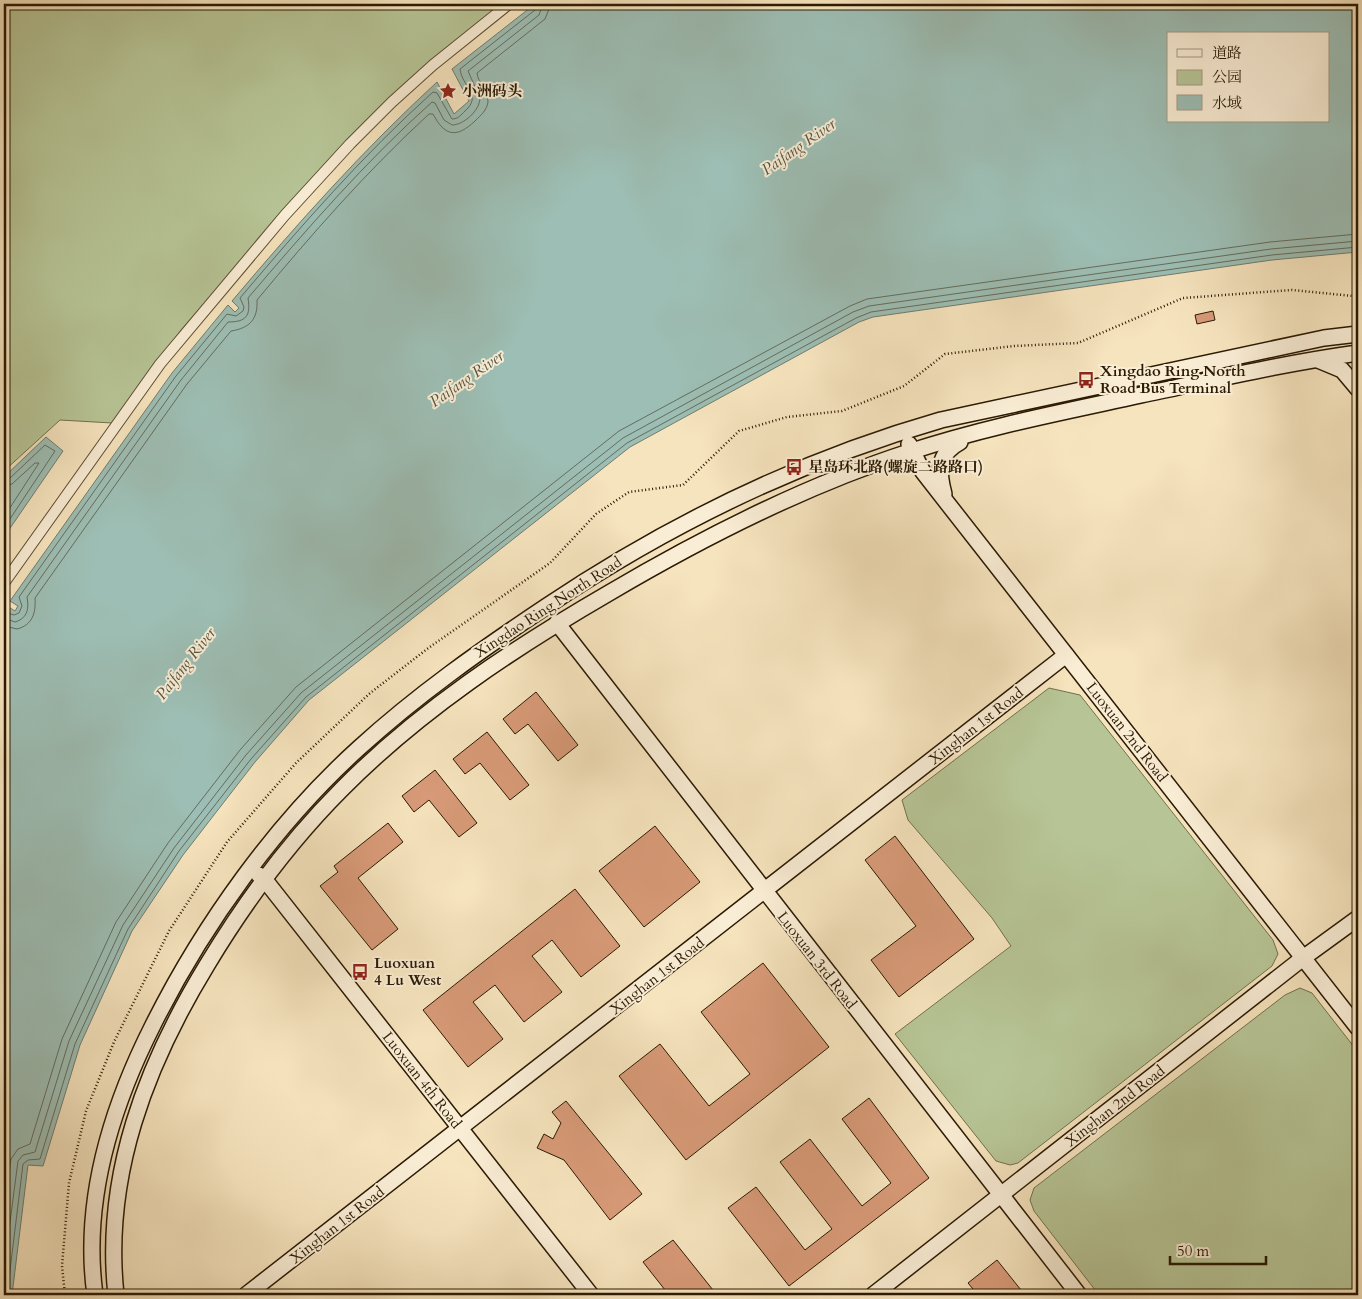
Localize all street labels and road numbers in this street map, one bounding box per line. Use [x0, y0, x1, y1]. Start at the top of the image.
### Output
street label: Xingdao Ring North Road [471, 552, 625, 662]
street label: Luoxuan 2nd Road [1082, 678, 1172, 786]
street label: Xinghan 1st Road [925, 683, 1027, 769]
street label: Luoxuan 3rd Road [773, 907, 861, 1013]
street label: Xinghan 1st Road [606, 933, 708, 1019]
street label: Luoxuan 4th Road [378, 1027, 466, 1133]
street label: Xinghan 2nd Road [1061, 1061, 1169, 1151]
street label: Xinghan 1st Road [286, 1182, 388, 1268]

